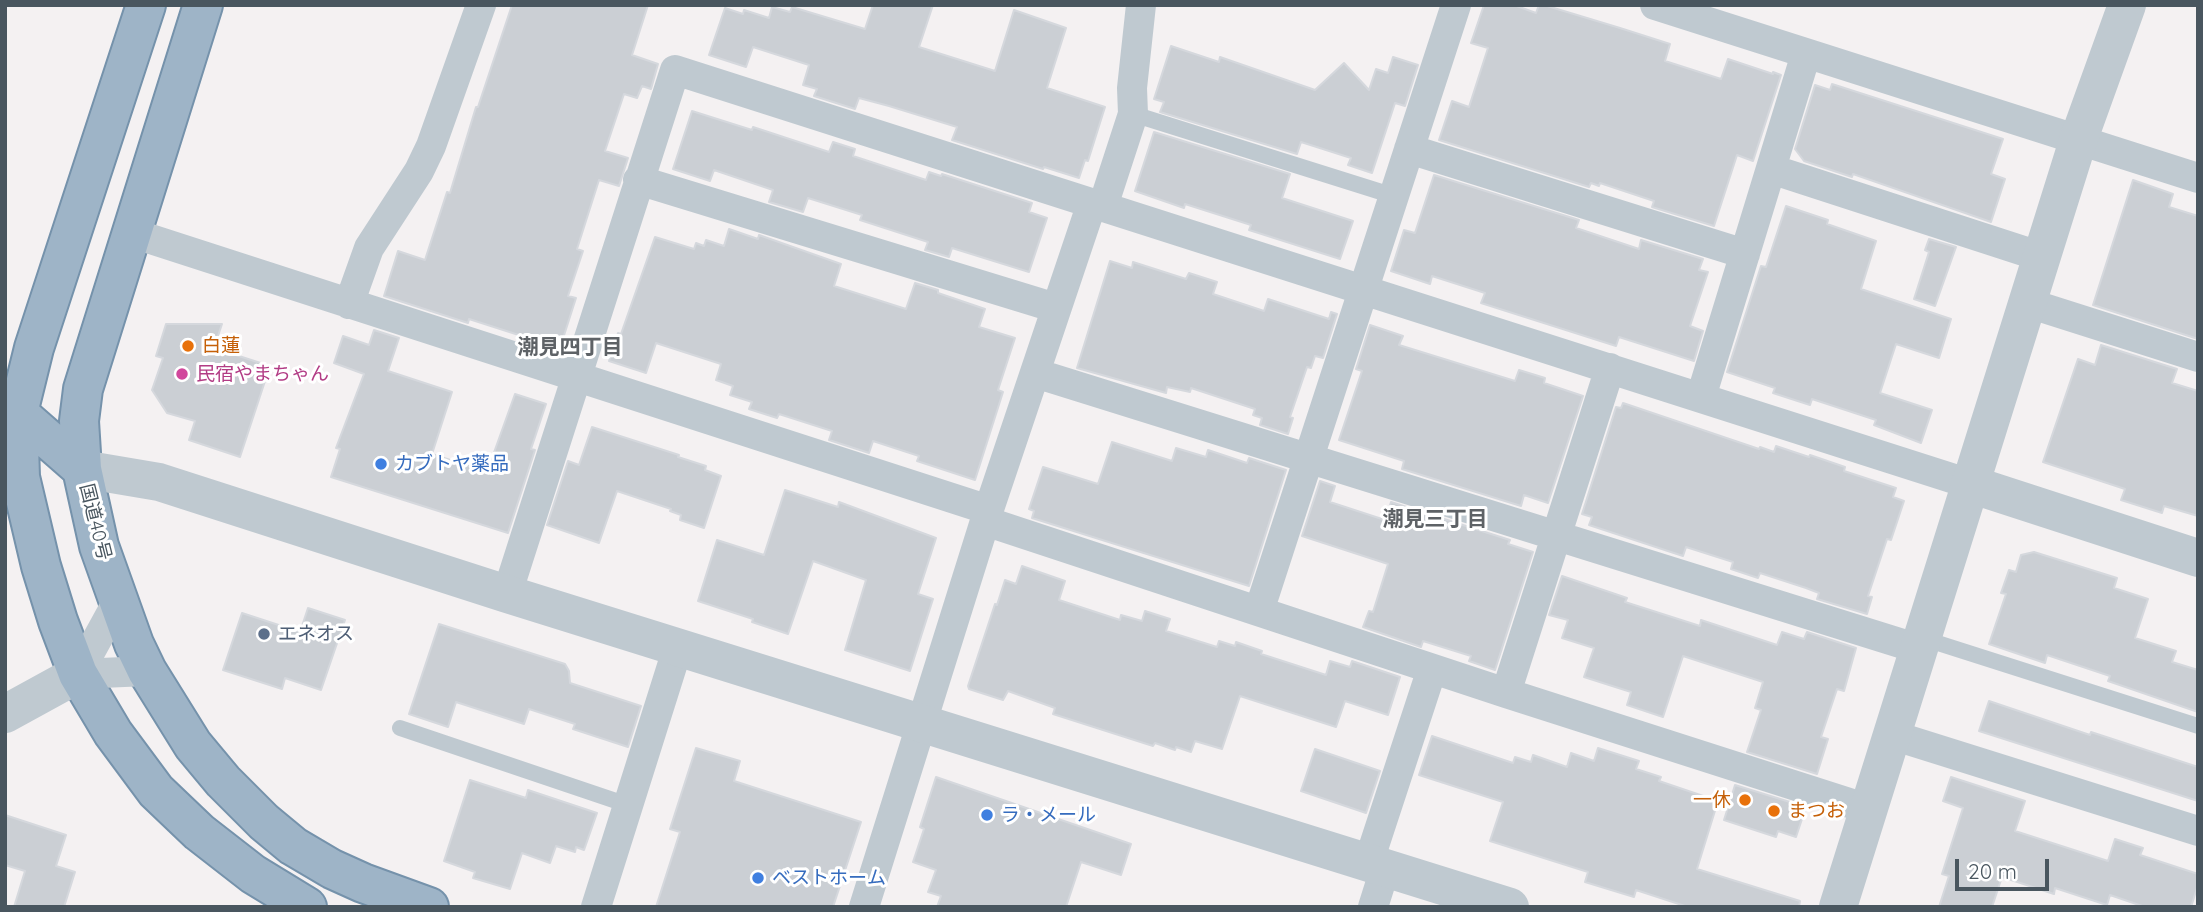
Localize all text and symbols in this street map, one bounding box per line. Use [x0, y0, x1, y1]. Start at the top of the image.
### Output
place label: 白蓮 [202, 335, 240, 357]
district label: 潮見四丁目 [518, 335, 622, 361]
marker: 白蓮 [180, 338, 196, 354]
place label: 民宿やまちゃん [196, 363, 329, 385]
marker: 民宿やまちゃん [174, 366, 190, 382]
place label: カブトヤ薬品 [395, 453, 509, 475]
marker: カブトヤ薬品 [373, 456, 389, 472]
street label: 国道40号 [74, 481, 116, 563]
district label: 潮見三丁目 [1383, 507, 1487, 533]
place label: エネオス [278, 623, 354, 645]
marker: エネオス [256, 626, 272, 642]
place label: 一休 [1693, 789, 1731, 811]
marker: 一休 [1737, 792, 1753, 808]
place label: まつお [1788, 800, 1845, 822]
marker: まつお [1766, 803, 1782, 819]
place label: ラ・メール [1001, 804, 1096, 826]
marker: ラ・メール [979, 807, 995, 823]
scale bar [1958, 846, 2052, 890]
text: 20 m [1968, 858, 2017, 884]
place label: ベストホーム [772, 867, 886, 889]
marker: ベストホーム [750, 870, 766, 886]

